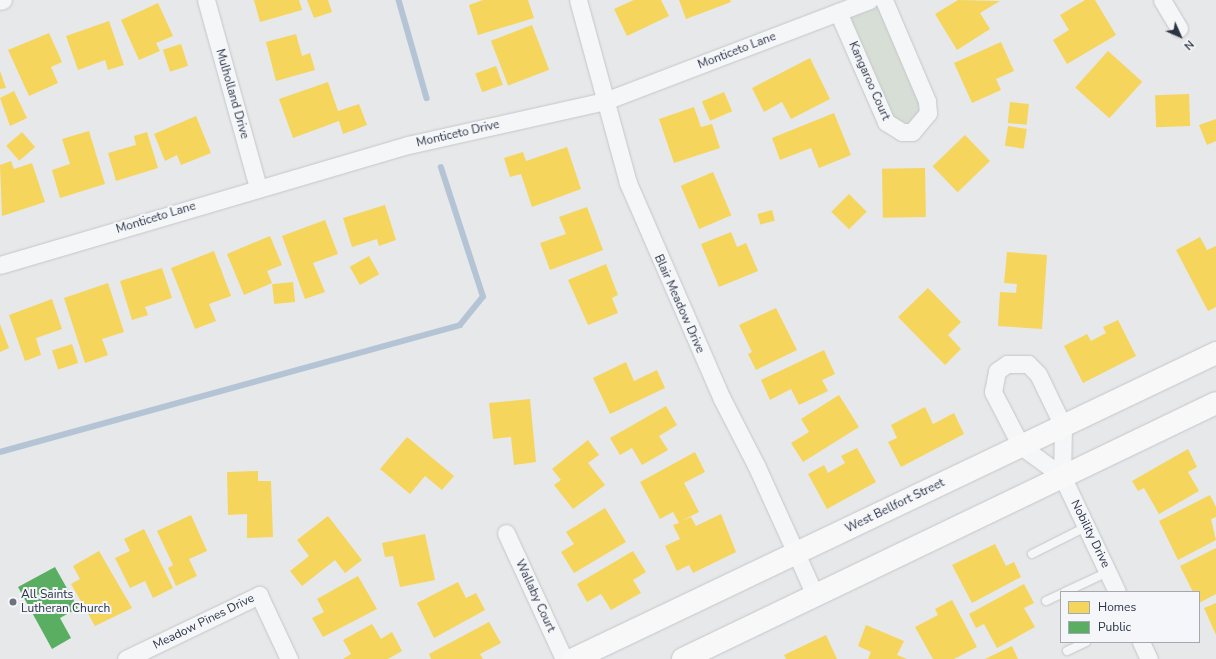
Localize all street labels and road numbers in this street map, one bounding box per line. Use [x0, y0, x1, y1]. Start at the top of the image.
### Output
street label: Monticeto Lane [696, 29, 778, 73]
street label: Kangaroo Court [845, 39, 893, 123]
street label: Mulholland Drive [212, 47, 252, 141]
street label: Monticeto Drive [415, 117, 501, 151]
street label: Monticeto Lane [114, 199, 198, 237]
street label: Blair Meadow Drive [651, 252, 707, 356]
street label: West Bellfort Street [843, 476, 947, 536]
street label: Nobility Drive [1067, 498, 1113, 570]
street label: Wallaby Court [512, 557, 558, 635]
street label: Meadow Pines Drive [151, 591, 257, 653]

